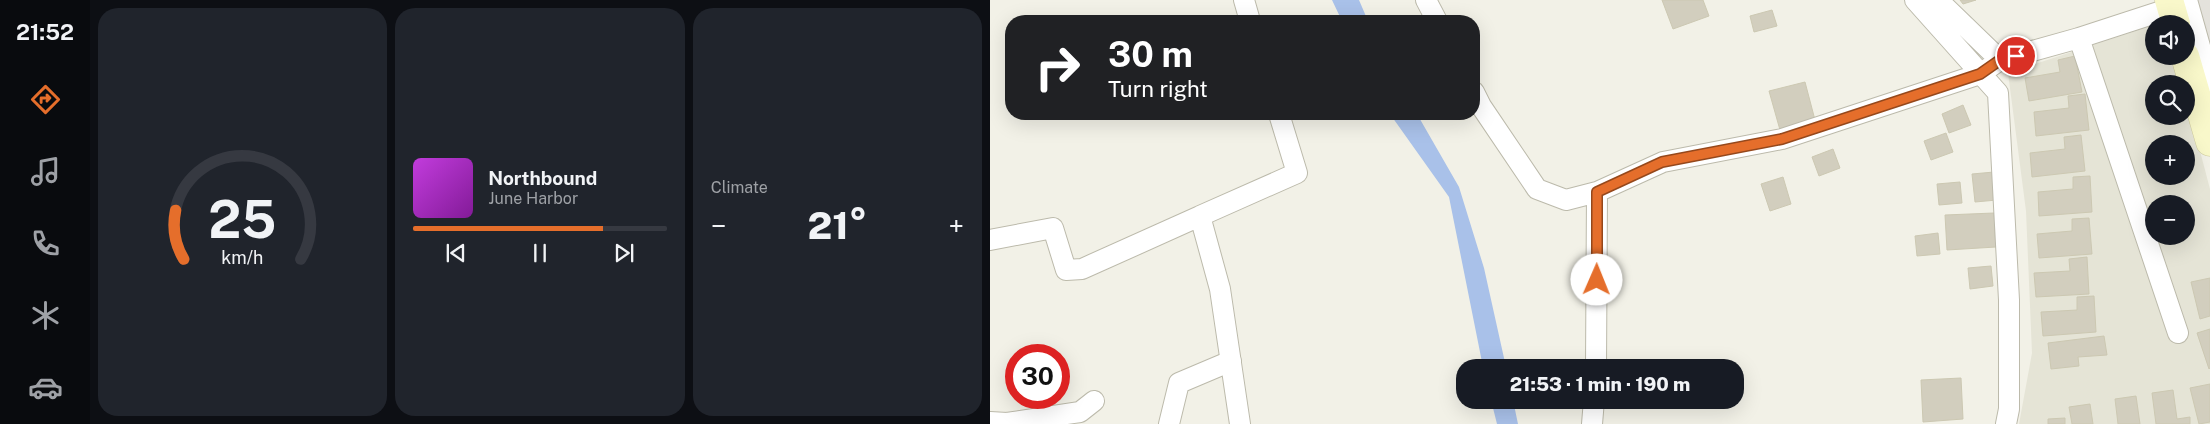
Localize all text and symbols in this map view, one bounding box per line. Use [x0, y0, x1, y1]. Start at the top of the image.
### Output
map controls [2145, 15, 2195, 245]
button: sound [2145, 15, 2195, 65]
text: 21:52 [16, 19, 74, 45]
text: 30 m [1108, 34, 1193, 75]
icon: right [1025, 35, 1090, 100]
pin [1995, 35, 2037, 77]
icon: arrive [2002, 42, 2030, 70]
button: search [2145, 75, 2195, 125]
text: Turn right [1108, 76, 1208, 102]
icon: directions [28, 82, 63, 117]
button: + [2145, 135, 2195, 185]
icon: music [28, 154, 63, 189]
text: Northbound [488, 167, 597, 189]
text: Climate [711, 178, 768, 197]
text: 25 [209, 189, 277, 250]
text: June Harbor [488, 189, 578, 208]
button: − [2145, 195, 2195, 245]
text: 21° [808, 203, 867, 248]
text: − [711, 209, 726, 242]
text: + [948, 209, 964, 242]
icon: phone [28, 226, 63, 261]
icon: previous [442, 239, 470, 267]
icon: pause [526, 239, 554, 267]
icon: next [610, 239, 638, 267]
text: km/h [222, 247, 264, 268]
position arrow [1570, 253, 1622, 305]
icon: climate [28, 298, 63, 333]
speed limit sign: 30 [1005, 344, 1070, 409]
icon: car [28, 370, 63, 405]
text: 21:53 · 1 min · 190 m [1510, 373, 1690, 395]

